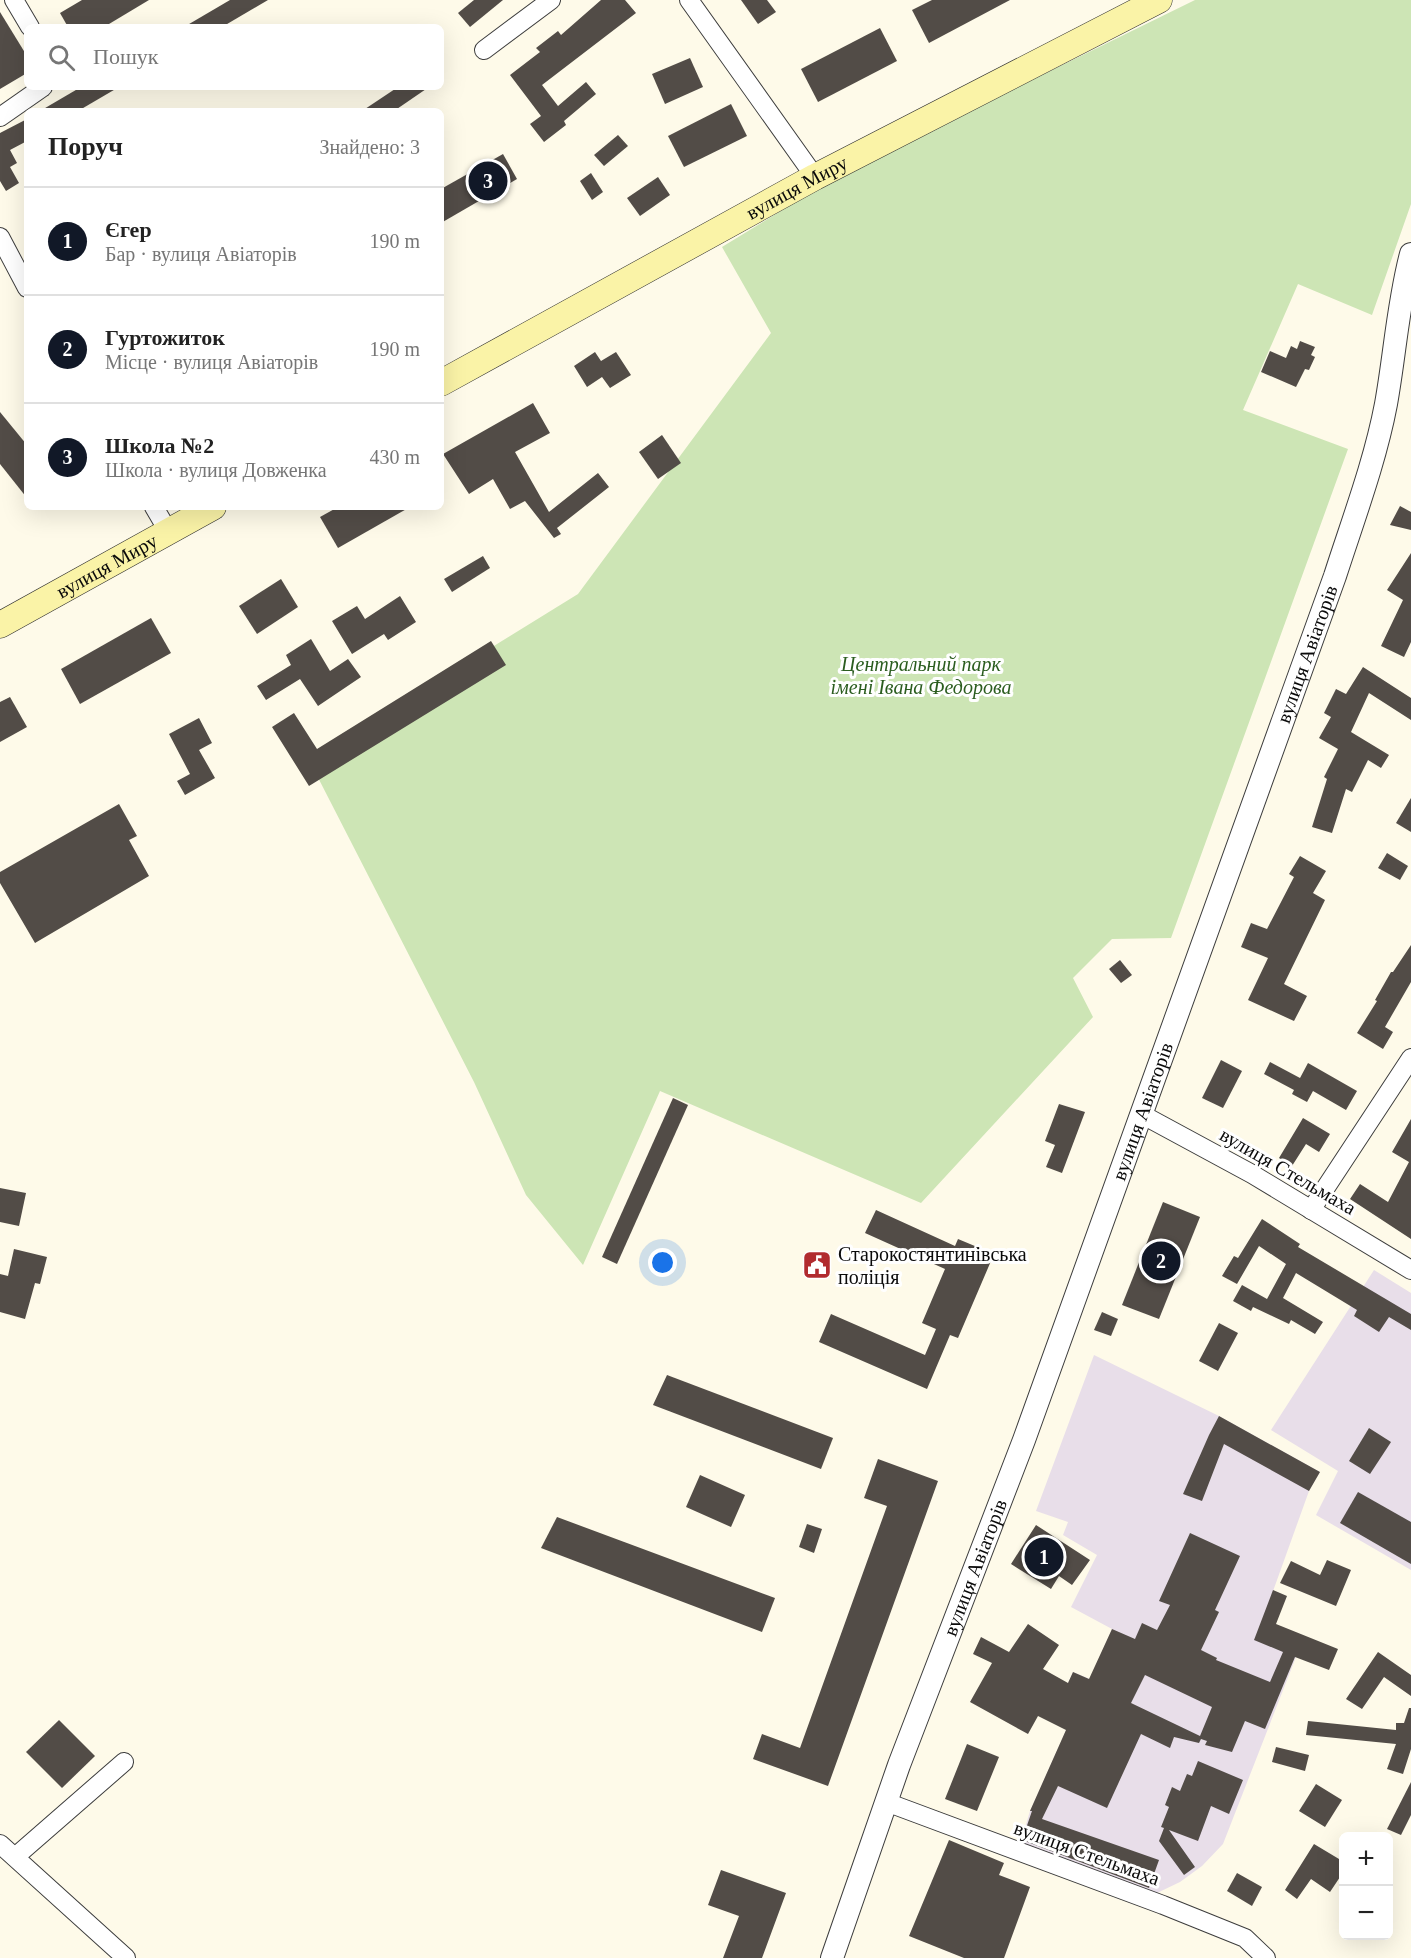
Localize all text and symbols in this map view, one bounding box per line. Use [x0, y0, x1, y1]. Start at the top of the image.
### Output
search box [24, 24, 444, 90]
icon: search [45, 41, 78, 74]
text: Пошук [93, 44, 159, 69]
text: Поруч [48, 132, 123, 161]
text: Знайдено: 3 [319, 136, 420, 158]
street label: вулиця Миру [742, 151, 852, 224]
pin: 3 [468, 158, 508, 204]
text: Єгер [105, 217, 152, 242]
text: 1 [63, 230, 73, 252]
text: 190 m [369, 230, 420, 252]
text: Бар · вулиця Авіаторів [105, 243, 297, 265]
text: Гуртожиток [105, 325, 225, 350]
text: 2 [63, 338, 73, 360]
text: 190 m [369, 338, 420, 360]
text: Місце · вулиця Авіаторів [105, 351, 318, 373]
text: Школа №2 [105, 433, 214, 458]
text: 3 [63, 446, 73, 468]
text: 430 m [369, 446, 420, 468]
text: Школа · вулиця Довженка [105, 459, 327, 481]
street label: вулиця Миру [53, 529, 161, 603]
street label: вулиця Авіаторів [1272, 582, 1342, 726]
park label: Центральний парк імені Івана Федорова [831, 653, 1011, 699]
street label: вулиця Авіаторів [1107, 1039, 1177, 1183]
street label: вулиця Стельмаха [1216, 1123, 1360, 1220]
pin: 2 [1142, 1238, 1180, 1284]
place label: Старокостянтинівська поліція [838, 1243, 1027, 1289]
your location [648, 1248, 677, 1277]
public building icon: Старокостянтинівська поліція [801, 1249, 833, 1281]
street label: вулиця Авіаторів [939, 1496, 1011, 1639]
pin: 1 [1024, 1534, 1064, 1580]
street label: вулиця Стельмаха [1011, 1816, 1163, 1891]
map controls [1339, 1832, 1393, 1940]
button: + [1339, 1832, 1393, 1886]
button: − [1339, 1886, 1393, 1940]

